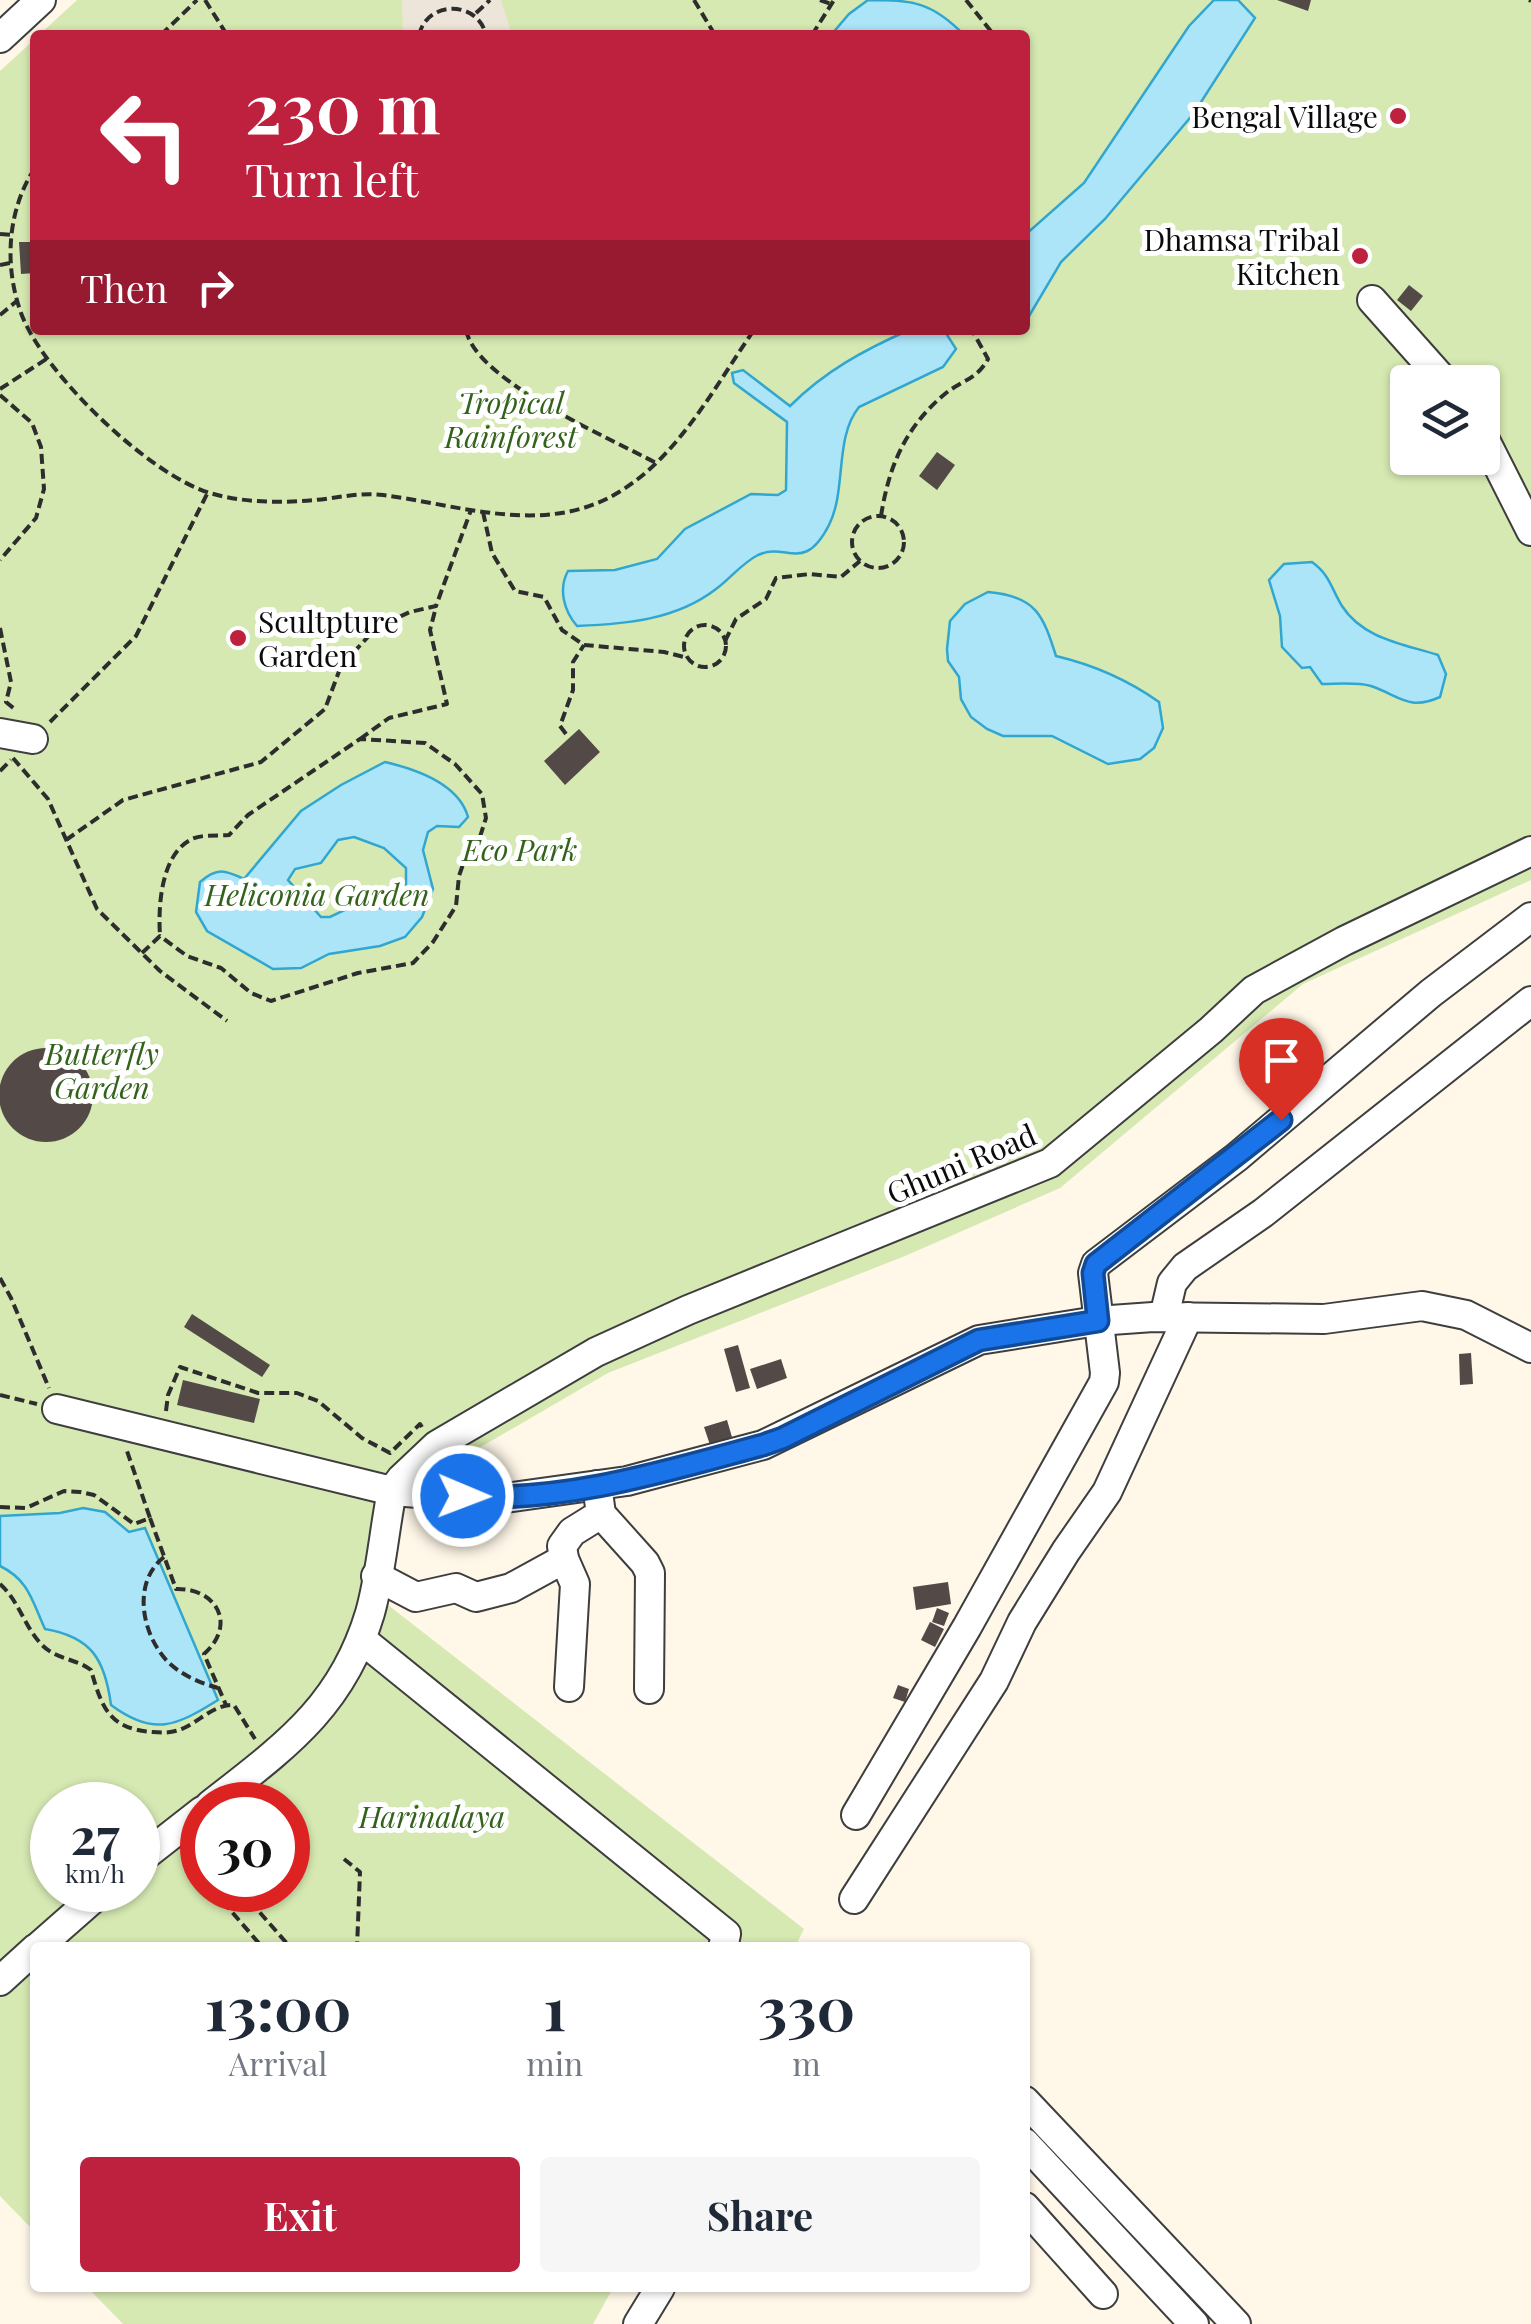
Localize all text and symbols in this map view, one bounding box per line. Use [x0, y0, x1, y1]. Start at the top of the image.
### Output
text: 230 m [245, 58, 441, 152]
icon: left [80, 70, 210, 200]
place label: Bengal Village [1191, 96, 1378, 136]
marker: Bengal Village [1387, 105, 1409, 127]
text: Turn left [245, 148, 419, 208]
place label: Dhamsa Tribal Kitchen [1144, 219, 1340, 293]
marker: Dhamsa Tribal Kitchen [1349, 245, 1371, 267]
icon: right [188, 260, 243, 315]
text: Then [80, 262, 168, 313]
map controls [1390, 365, 1500, 475]
button: layers [1390, 365, 1500, 475]
park label: Tropical Rainforest [444, 382, 579, 456]
place label: Scultpture Garden [258, 601, 399, 675]
marker: Scultpture Garden [227, 627, 249, 649]
park label: Eco Park [461, 829, 577, 869]
park label: Heliconia Garden [204, 874, 430, 914]
pin [1239, 1018, 1324, 1121]
park label: Butterfly Garden [44, 1033, 159, 1107]
icon: arrive [1254, 1033, 1309, 1088]
street label: Ghuni Road [880, 1114, 1042, 1212]
position arrow [411, 1444, 515, 1548]
speed limit sign: 30 [180, 1782, 310, 1912]
park label: Harinalaya [358, 1796, 505, 1836]
text: 27 [71, 1801, 119, 1868]
text: km/h [65, 1856, 125, 1889]
text: 13:00 [205, 1966, 351, 2046]
text: 1 [543, 1966, 566, 2046]
text: 330 [758, 1966, 855, 2046]
text: Arrival [229, 2041, 327, 2084]
text: min [526, 2041, 583, 2084]
text: m [792, 2041, 821, 2084]
button: Exit [80, 2157, 520, 2272]
button: Share [540, 2157, 980, 2272]

